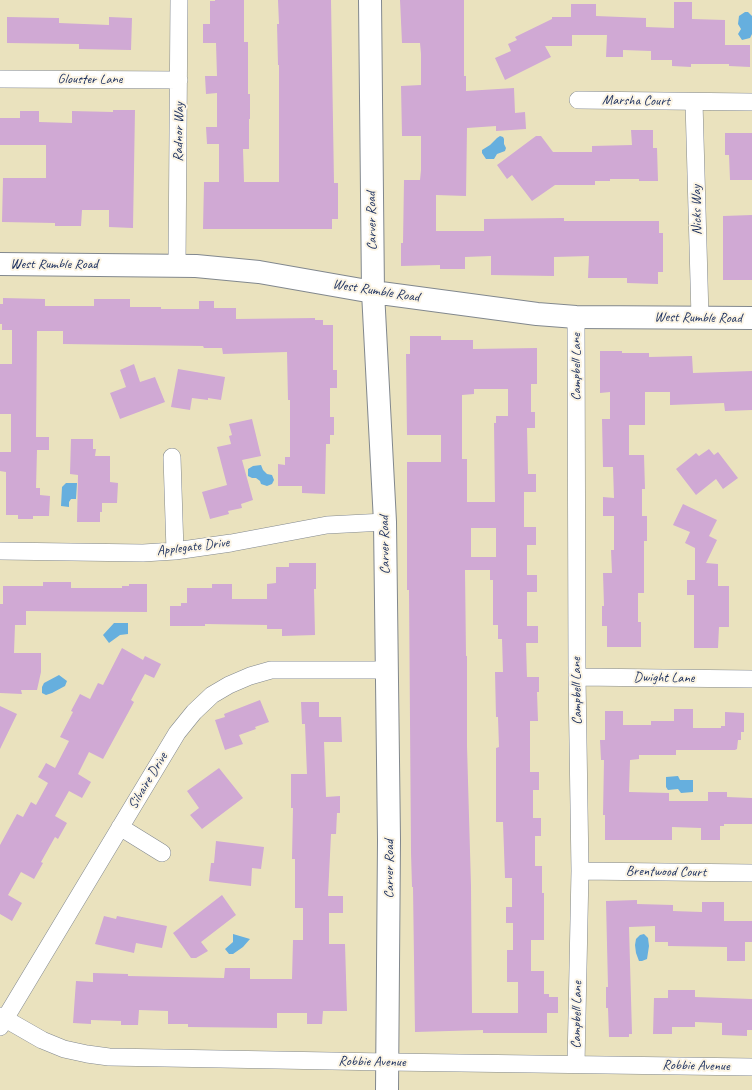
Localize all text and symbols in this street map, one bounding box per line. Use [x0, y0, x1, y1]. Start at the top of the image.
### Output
street label: Glouster Lane [58, 71, 122, 87]
street label: Marsha Court [602, 92, 670, 110]
street label: Radnor Way [170, 102, 188, 162]
street label: Nicks Way [688, 185, 706, 235]
street label: Carver Road [363, 191, 381, 251]
street label: West Rumble Road [10, 256, 98, 272]
street label: West Rumble Road [331, 276, 421, 306]
street label: West Rumble Road [654, 309, 742, 327]
street label: Campbell Lane [568, 333, 584, 401]
street label: Carver Road [376, 515, 394, 575]
street label: Applegate Drive [156, 534, 230, 560]
street label: Campbell Lane [568, 657, 586, 725]
street label: Dwight Lane [634, 669, 694, 687]
street label: Silvaire Drive [125, 750, 171, 812]
street label: Carver Road [381, 840, 397, 898]
street label: Brentwood Court [626, 863, 706, 881]
street label: Campbell Lane [568, 981, 586, 1049]
street label: Robbie Avenue [338, 1053, 406, 1071]
street label: Robbie Avenue [662, 1057, 730, 1075]

